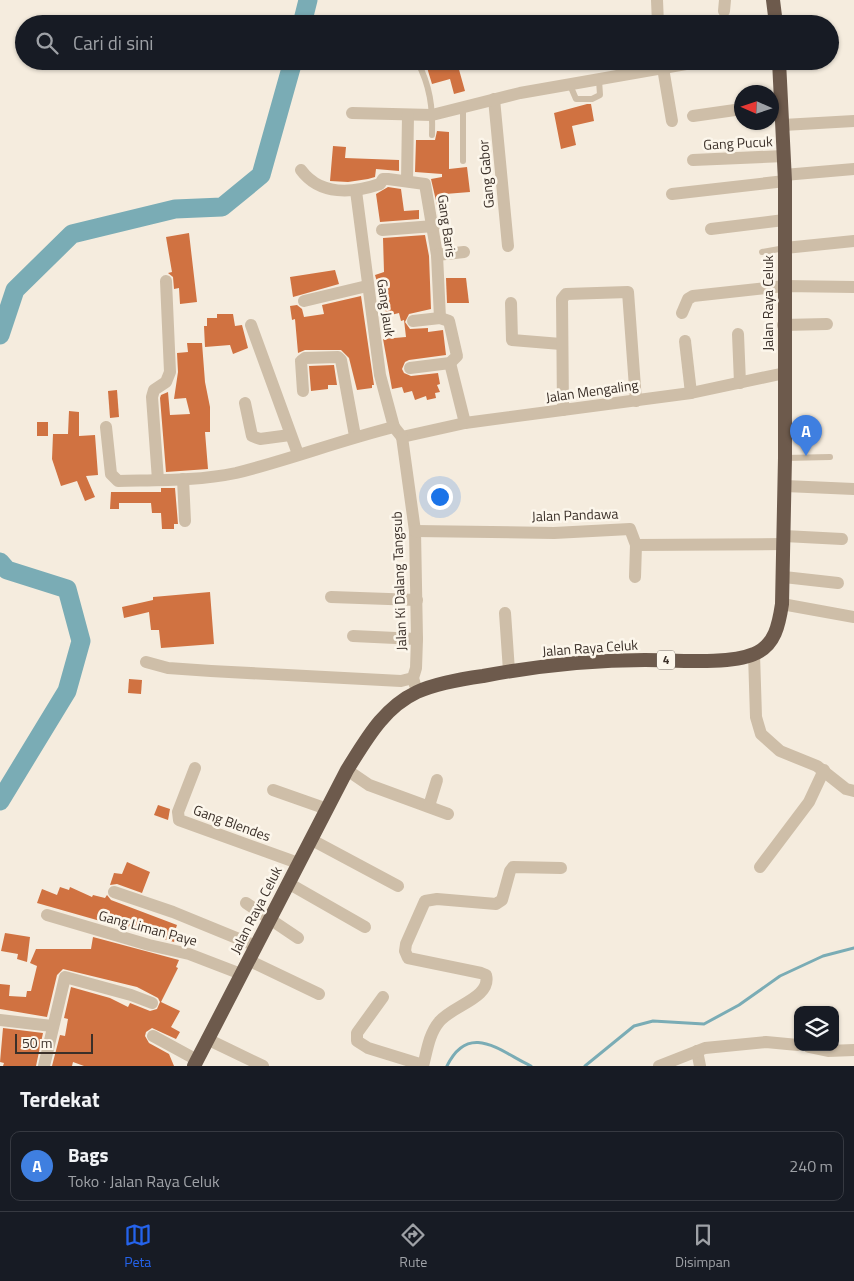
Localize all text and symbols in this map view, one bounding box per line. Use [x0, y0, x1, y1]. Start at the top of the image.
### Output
search box [15, 15, 839, 70]
text: Cari di sini [73, 28, 154, 57]
icon: search [33, 29, 61, 57]
north arrow [734, 85, 779, 130]
street label: Gang Pucuk [703, 130, 773, 155]
street label: Gang Gabor [472, 139, 499, 209]
street label: Gang Baris [433, 193, 462, 259]
street label: Jalan Raya Celuk [757, 255, 778, 351]
street label: Gang Jauk [372, 277, 401, 339]
street label: Jalan Mengaling [544, 374, 640, 407]
pin: A [790, 415, 822, 456]
your location [427, 484, 453, 510]
street label: Jalan Pandawa [531, 502, 619, 527]
street label: Jalan Ki Dalang Tangsub [386, 511, 411, 651]
street label: Jalan Raya Celuk [541, 634, 639, 661]
road number: 4 [657, 650, 675, 670]
street label: Gang Blendes [191, 799, 274, 846]
street label: Jalan Raya Celuk [224, 862, 287, 957]
street label: Gang Liman Paye [96, 904, 200, 951]
map controls [794, 1006, 839, 1051]
button: layers [794, 1006, 839, 1051]
scale bar [15, 1031, 92, 1054]
text: 50 m [22, 1032, 52, 1053]
text: Terdekat [20, 1083, 100, 1115]
text: Bags [68, 1140, 108, 1169]
text: A [32, 1154, 42, 1178]
text: 240 m [789, 1154, 833, 1178]
text: Toko · Jalan Raya Celuk [68, 1169, 220, 1193]
tab: Peta [124, 1221, 152, 1272]
tab: Rute [399, 1221, 427, 1272]
tab: Disimpan [675, 1221, 730, 1272]

